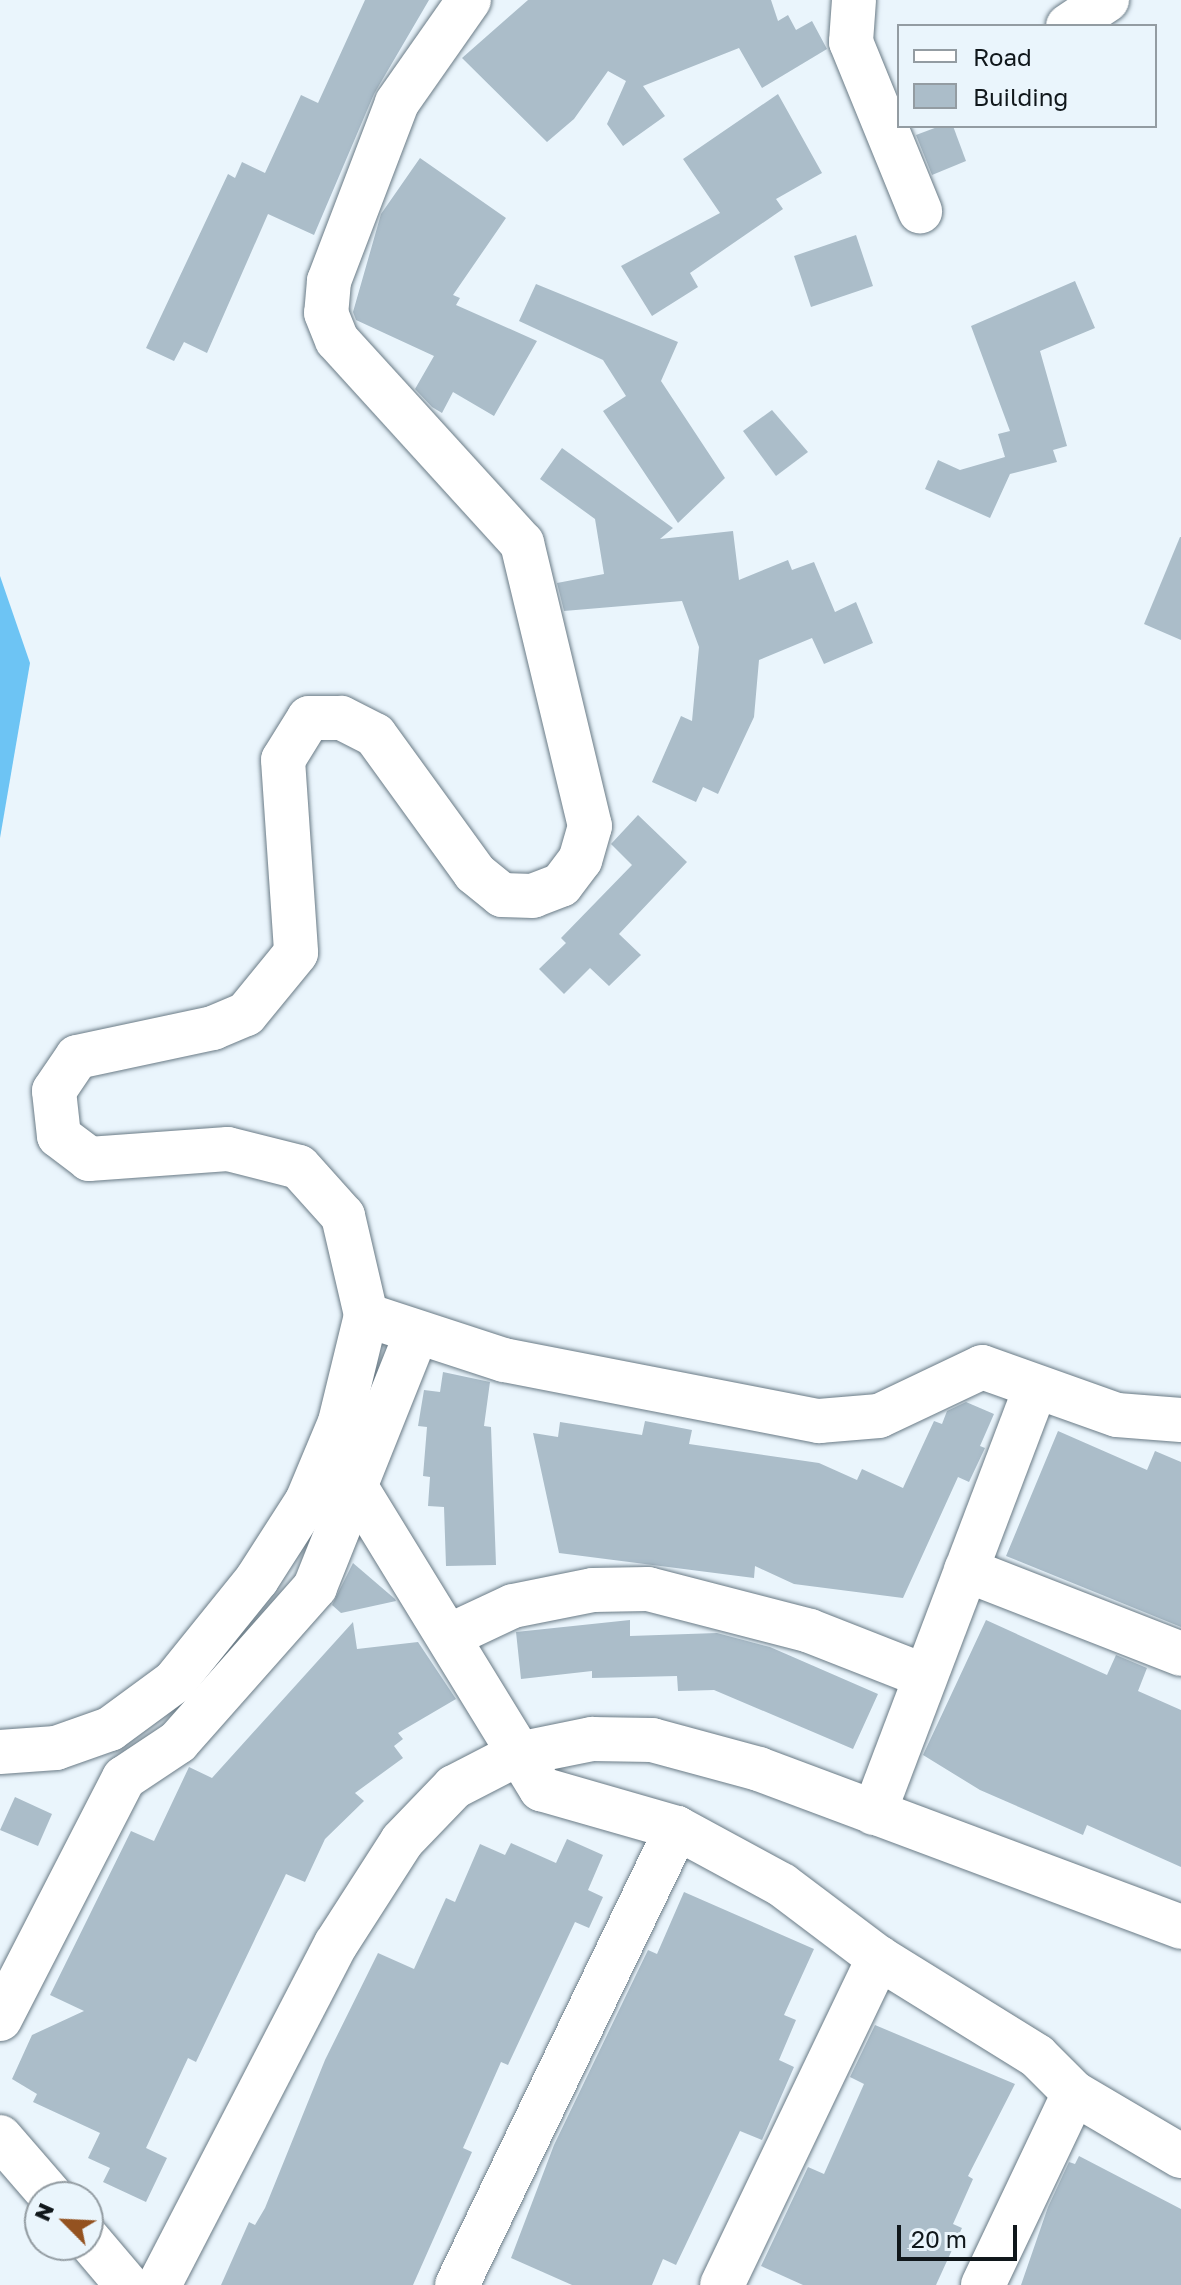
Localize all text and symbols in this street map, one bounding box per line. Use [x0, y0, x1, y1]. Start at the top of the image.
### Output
legend [897, 24, 1157, 128]
text: Road [973, 42, 1032, 71]
text: Building [973, 82, 1068, 111]
north arrow [24, 2181, 104, 2261]
text: N [28, 2199, 59, 2225]
scale bar [901, 2209, 1021, 2259]
text: 20 m [911, 2224, 967, 2253]

